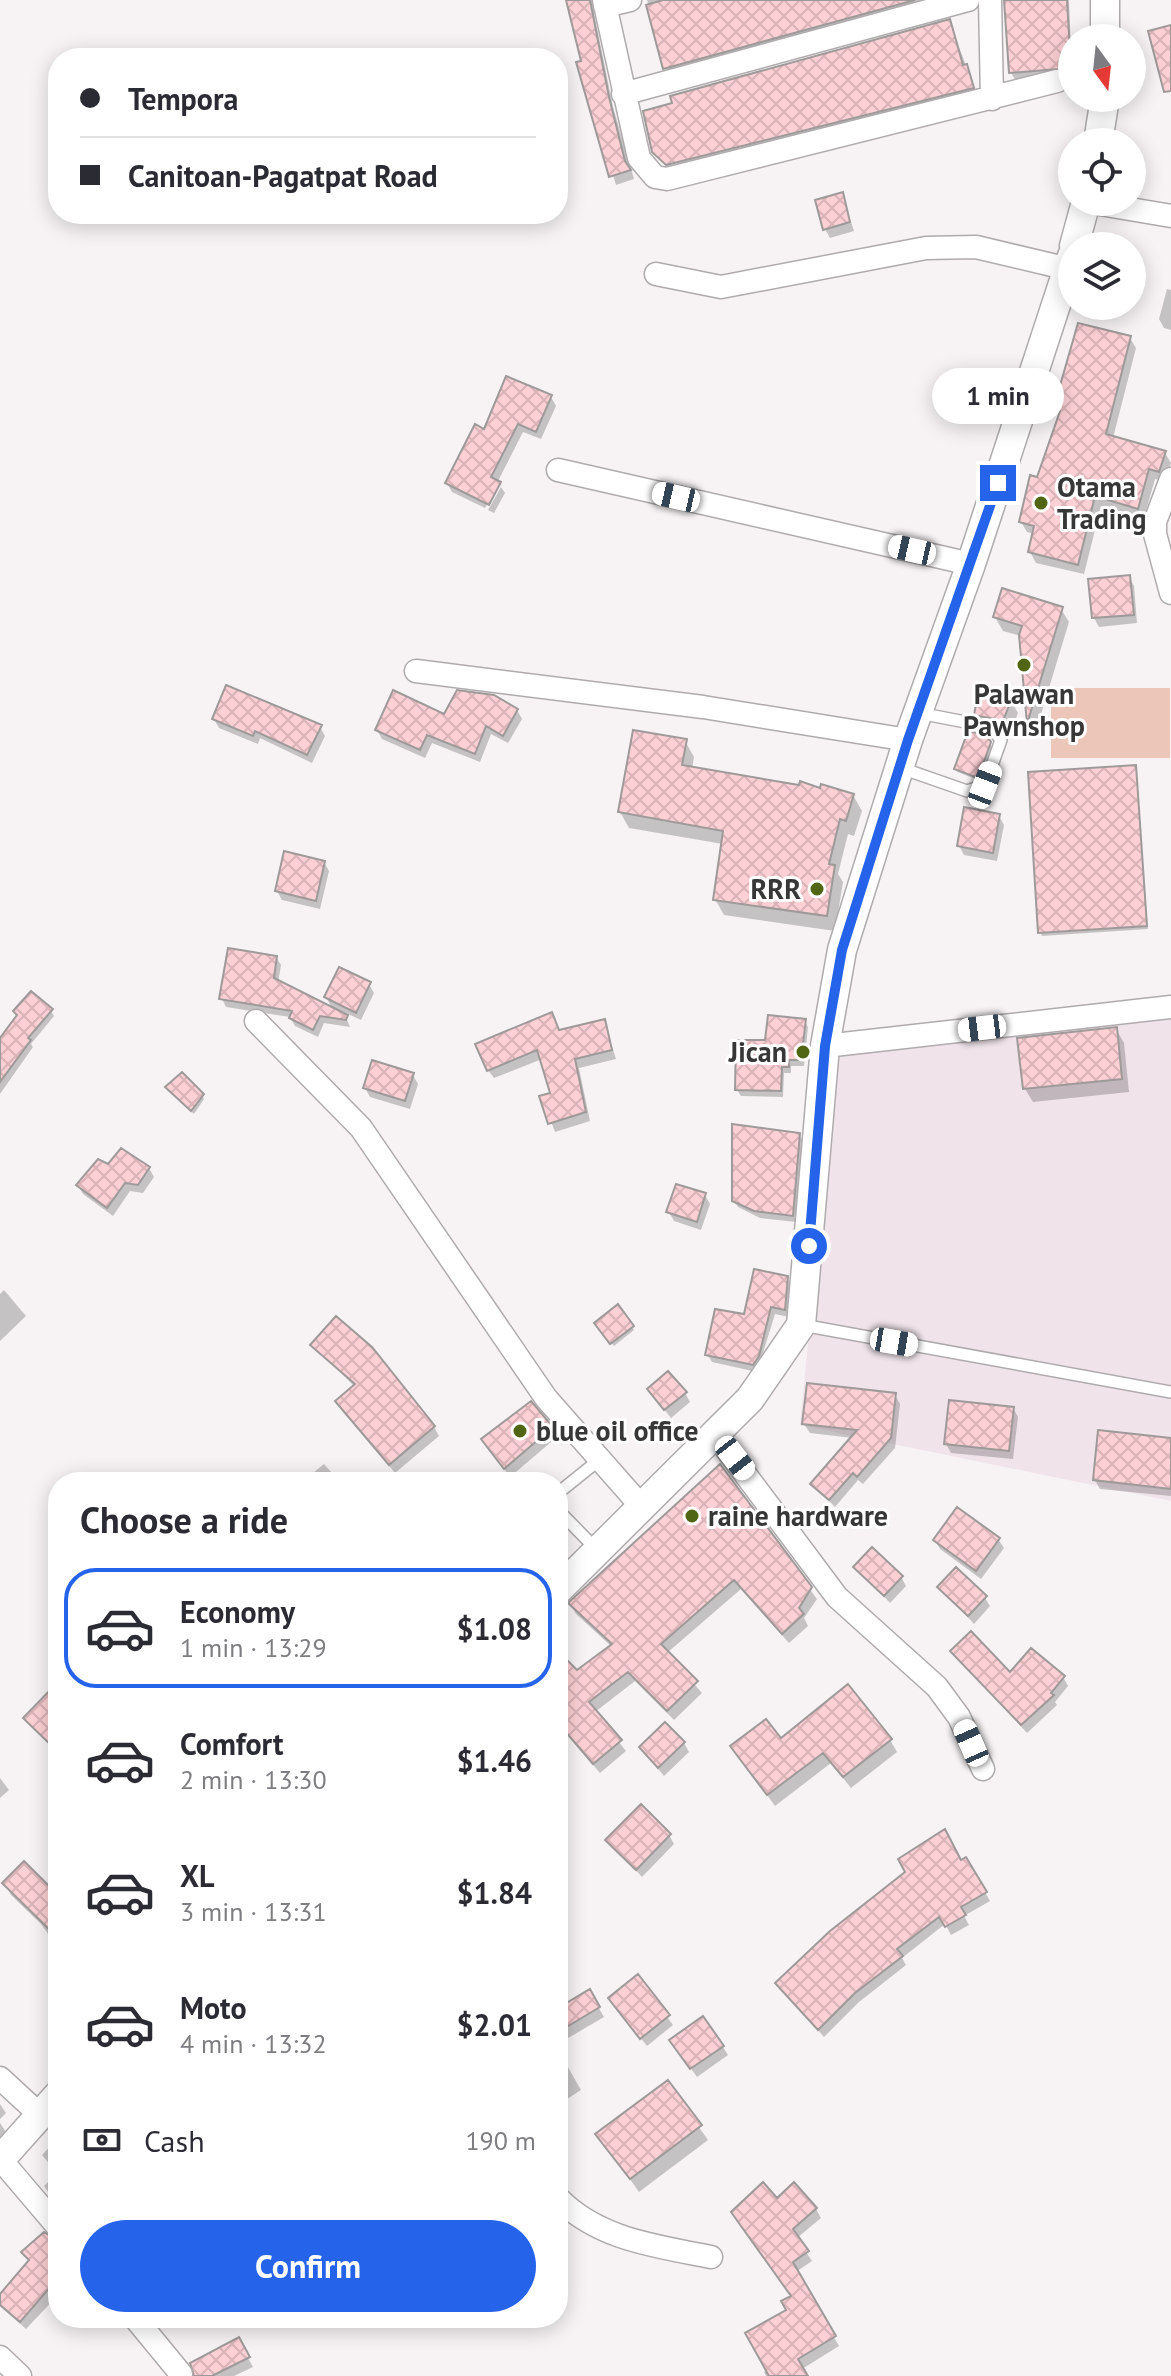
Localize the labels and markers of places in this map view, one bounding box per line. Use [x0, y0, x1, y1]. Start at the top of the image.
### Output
place label: Otama Trading [1057, 468, 1147, 537]
marker: Otama Trading [1032, 494, 1050, 512]
marker: Palawan Pawnshop [1015, 656, 1033, 674]
place label: Palawan Pawnshop [963, 675, 1085, 744]
place label: RRR [750, 870, 801, 907]
marker: RRR [808, 880, 826, 898]
place label: Jican [728, 1033, 787, 1070]
marker: Jican [794, 1043, 812, 1061]
place label: blue oil office [536, 1412, 699, 1449]
marker: blue oil office [511, 1422, 529, 1440]
place label: raine hardware [708, 1497, 888, 1534]
marker: raine hardware [683, 1507, 701, 1525]

